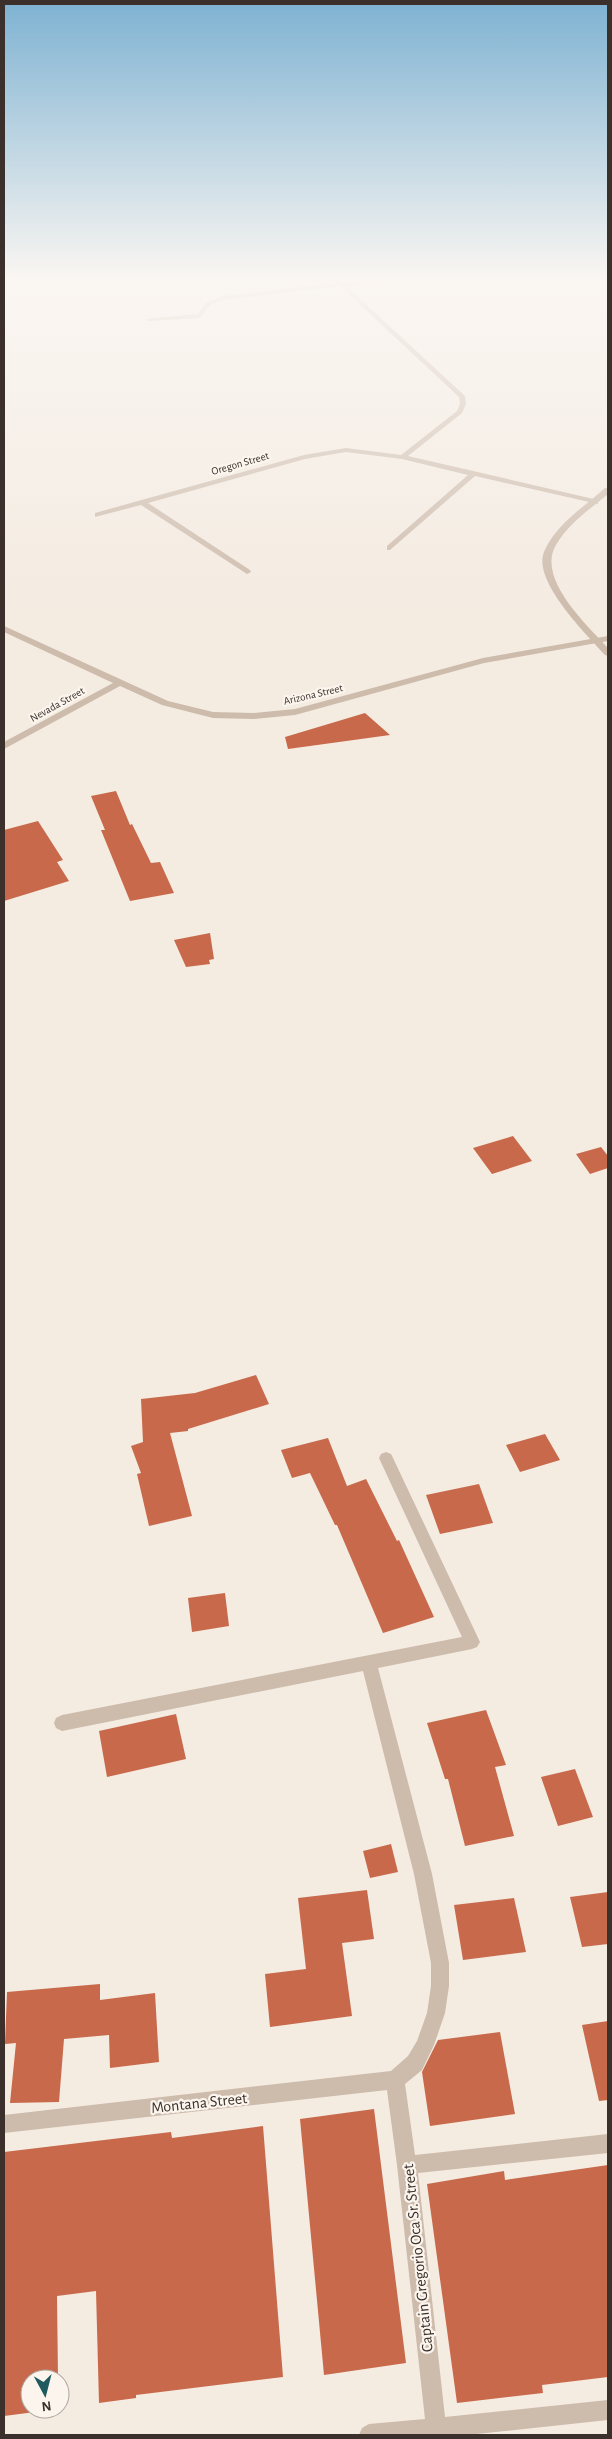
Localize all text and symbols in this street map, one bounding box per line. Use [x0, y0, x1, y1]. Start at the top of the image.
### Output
street label: Oregon Street [210, 450, 271, 477]
street label: Arizona Street [282, 682, 344, 707]
street label: Nevada Street [28, 685, 87, 724]
street label: Montana Street [150, 2090, 248, 2116]
street label: Captain Gregorio Oca Sr. Street [400, 2163, 436, 2353]
north arrow [20, 2369, 70, 2419]
text: N [41, 2398, 52, 2413]

